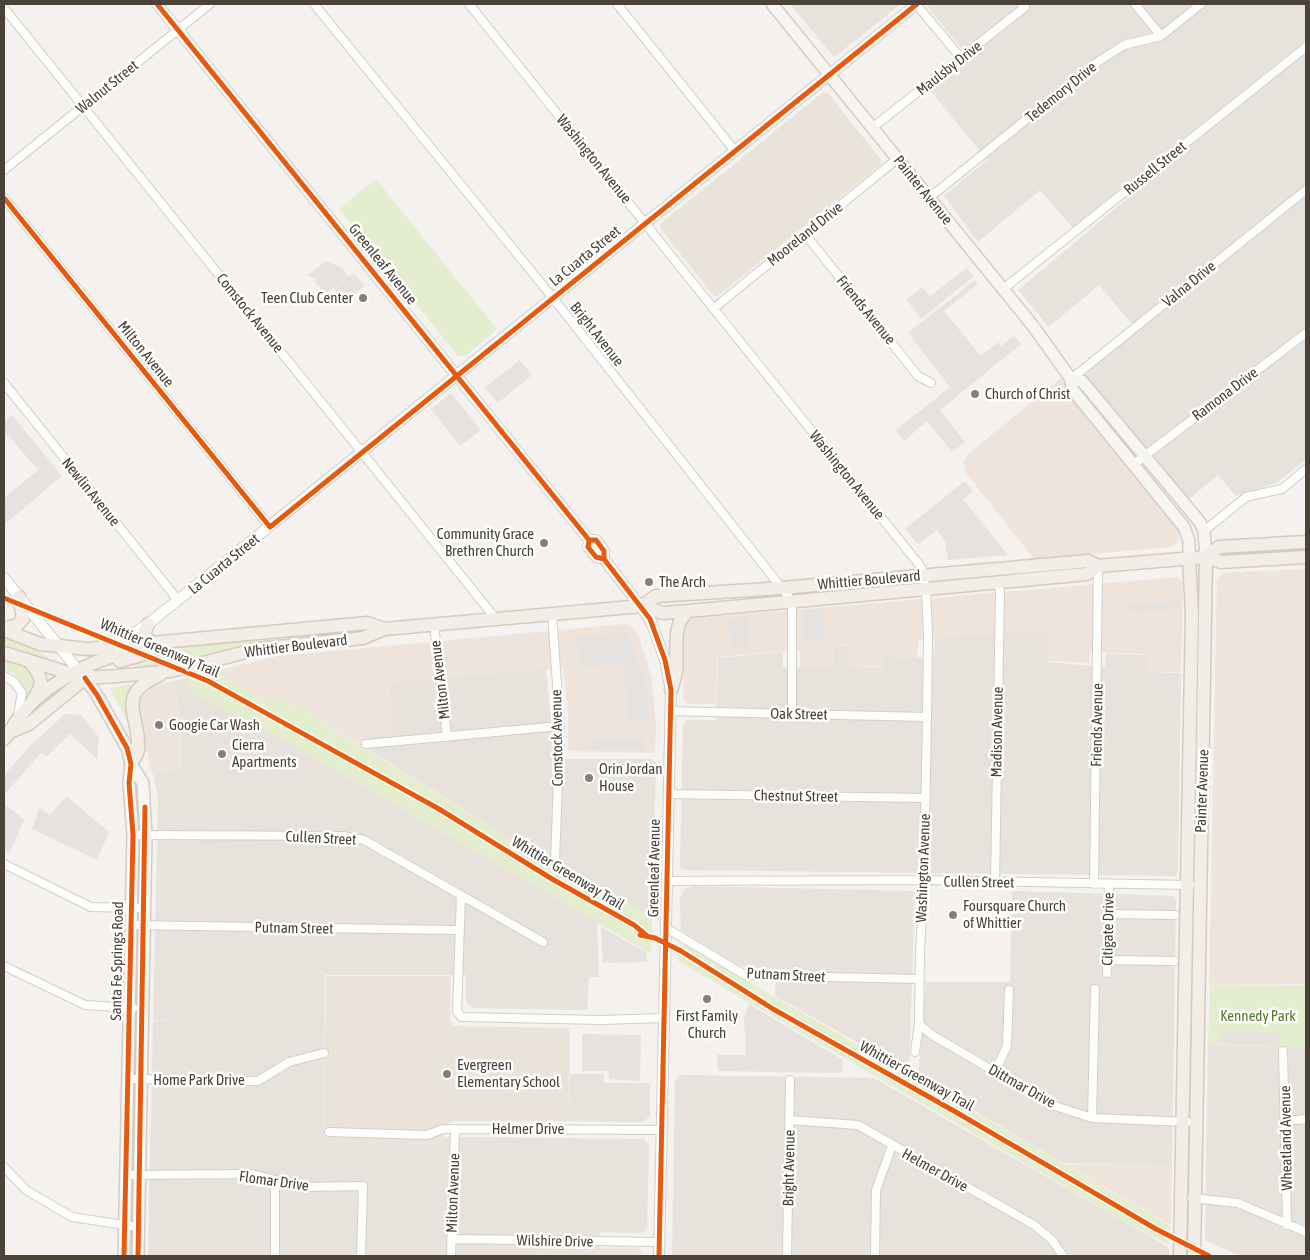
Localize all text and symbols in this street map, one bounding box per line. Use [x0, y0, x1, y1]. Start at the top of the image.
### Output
street label: Maulsby Drive [913, 37, 985, 98]
street label: Walnut Street [72, 56, 141, 117]
street label: Tedemory Drive [1022, 58, 1100, 125]
street label: Washington Avenue [553, 111, 635, 207]
street label: Russell Street [1120, 137, 1189, 198]
street label: Painter Avenue [890, 152, 956, 228]
street label: Mooreland Drive [764, 198, 846, 269]
street label: Greenleaf Avenue [346, 220, 421, 307]
street label: La Cuarta Street [546, 222, 624, 289]
street label: Valna Drive [1159, 257, 1219, 310]
street label: Comstock Avenue [213, 270, 288, 356]
street label: Friends Avenue [833, 272, 899, 348]
place label: Teen Club Center [261, 289, 354, 306]
marker: Teen Club Center [357, 292, 369, 304]
street label: Bright Avenue [567, 298, 628, 369]
street label: Milton Avenue [115, 317, 178, 390]
street label: Ramona Drive [1189, 363, 1261, 424]
place label: Church of Christ [985, 385, 1070, 402]
marker: Church of Christ [969, 388, 981, 400]
street label: Washington Avenue [806, 427, 888, 523]
street label: Newlin Avenue [59, 454, 124, 529]
place label: Community Grace Brethren Church [437, 525, 534, 559]
street label: La Cuarta Street [185, 530, 263, 597]
marker: Community Grace Brethren Church [538, 537, 550, 549]
street label: Whittier Boulevard [817, 567, 921, 592]
place label: The Arch [659, 573, 706, 590]
marker: The Arch [643, 576, 655, 588]
street label: Whittier Greenway Trail [98, 615, 223, 680]
street label: Whittier Boulevard [244, 631, 348, 660]
street label: Milton Avenue [426, 639, 453, 721]
street label: Friends Avenue [1087, 683, 1106, 767]
street label: Madison Avenue [987, 686, 1006, 778]
street label: Comstock Avenue [547, 689, 566, 787]
street label: Oak Street [770, 705, 828, 722]
place label: Googie Car Wash [169, 716, 260, 733]
marker: Googie Car Wash [153, 719, 165, 731]
place label: Cierra Apartments [232, 736, 297, 770]
marker: Cierra Apartments [216, 748, 228, 760]
street label: Painter Avenue [1192, 749, 1211, 833]
place label: Orin Jordan House [599, 760, 663, 794]
marker: Orin Jordan House [583, 772, 595, 784]
street label: Chestnut Street [754, 786, 838, 805]
street label: Washington Avenue [912, 813, 933, 923]
street label: Greenleaf Avenue [644, 818, 663, 917]
street label: Cullen Street [285, 827, 357, 848]
street label: Whittier Greenway Trail [509, 832, 628, 913]
street label: Cullen Street [943, 872, 1015, 891]
street label: Citigate Drive [1098, 892, 1117, 966]
place label: Foursquare Church of Whittier [963, 897, 1066, 931]
street label: Santa Fe Springs Road [107, 901, 126, 1021]
marker: Foursquare Church of Whittier [947, 909, 959, 921]
street label: Putnam Street [254, 918, 334, 937]
street label: Putnam Street [746, 964, 826, 985]
marker: First Family Church [701, 993, 713, 1005]
place label: First Family Church [676, 1007, 738, 1041]
park label: Kennedy Park [1220, 1007, 1296, 1024]
street label: Whittier Greenway Trail [857, 1037, 978, 1114]
place label: Evergreen Elementary School [457, 1056, 560, 1090]
street label: Dittmar Drive [986, 1060, 1059, 1111]
marker: Evergreen Elementary School [441, 1068, 453, 1080]
street label: Home Park Drive [153, 1071, 245, 1088]
street label: Wheatland Avenue [1276, 1085, 1295, 1191]
street label: Helmer Drive [492, 1120, 565, 1137]
street label: Bright Avenue [779, 1129, 798, 1206]
street label: Helmer Drive [899, 1145, 971, 1195]
street label: Milton Avenue [443, 1153, 462, 1233]
street label: Flomar Drive [238, 1167, 310, 1194]
street label: Wilshire Drive [516, 1231, 594, 1250]

